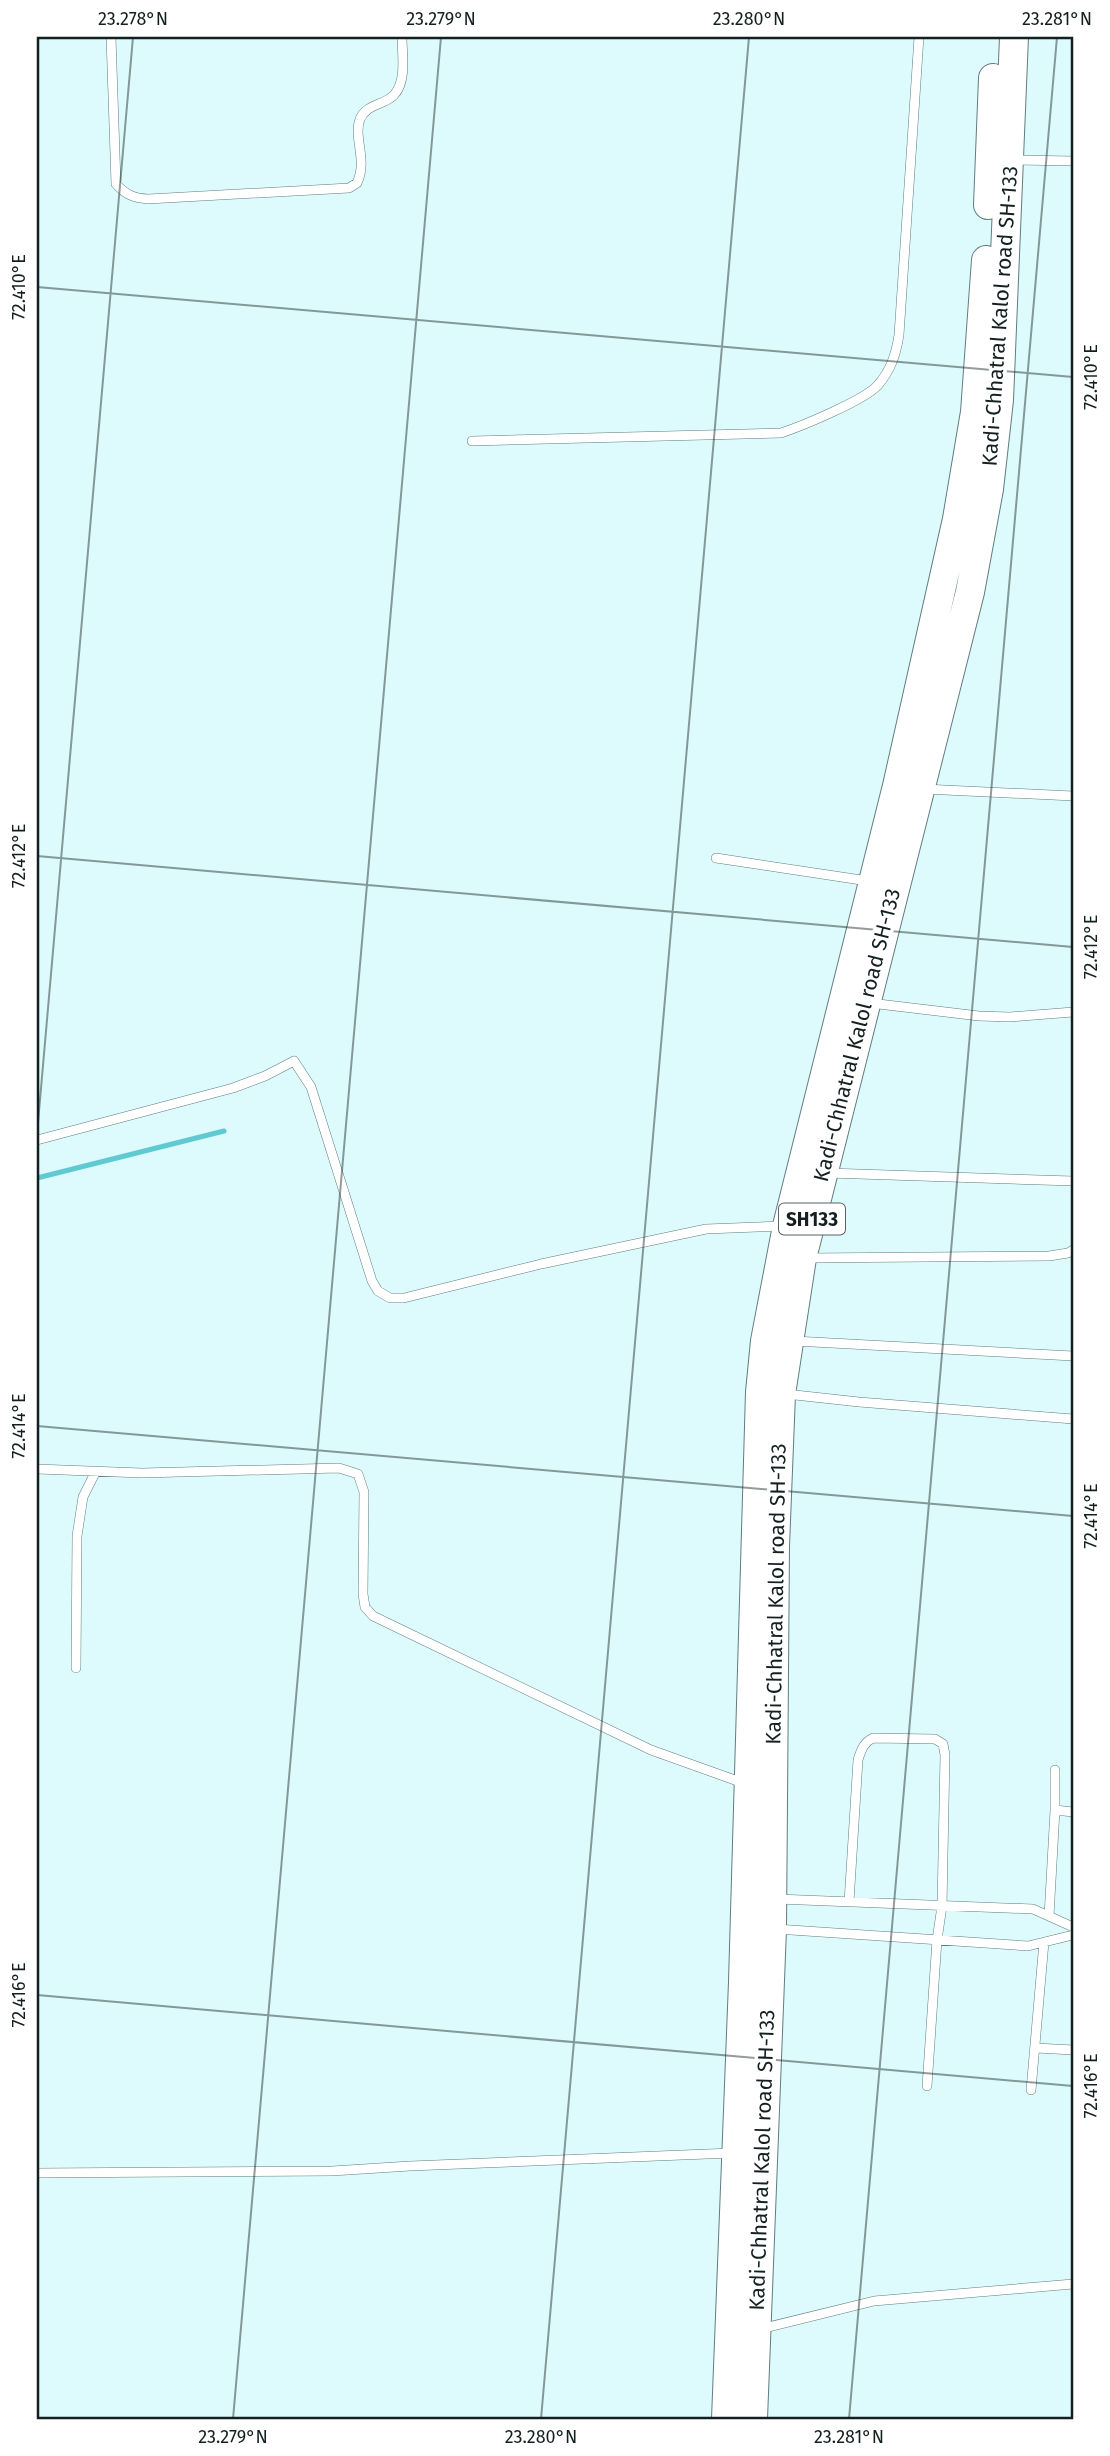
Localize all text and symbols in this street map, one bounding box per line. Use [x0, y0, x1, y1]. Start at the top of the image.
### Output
text: 23.278°N [98, 8, 168, 30]
text: 23.279°N [406, 8, 476, 30]
text: 23.280°N [713, 8, 785, 30]
text: 23.281°N [1022, 8, 1092, 30]
street label: Kadi-Chhatral Kalol road SH-133 [977, 165, 1023, 467]
text: 72.410°E [8, 254, 30, 320]
text: 72.410°E [1080, 344, 1102, 410]
text: 72.412°E [8, 824, 30, 888]
street label: Kadi-Chhatral Kalol road SH-133 [808, 886, 906, 1184]
text: 72.412°E [1080, 915, 1102, 979]
road number: SH133 [779, 1204, 845, 1234]
text: 72.414°E [8, 1393, 30, 1459]
street label: Kadi-Chhatral Kalol road SH-133 [760, 1443, 792, 1745]
text: 72.414°E [1080, 1483, 1102, 1549]
text: 72.416°E [8, 1962, 30, 2028]
street label: Kadi-Chhatral Kalol road SH-133 [744, 2009, 780, 2311]
text: 72.416°E [1080, 2053, 1102, 2119]
text: 23.279°N [198, 2426, 268, 2448]
text: 23.280°N [505, 2426, 577, 2448]
text: 23.281°N [814, 2426, 884, 2448]

